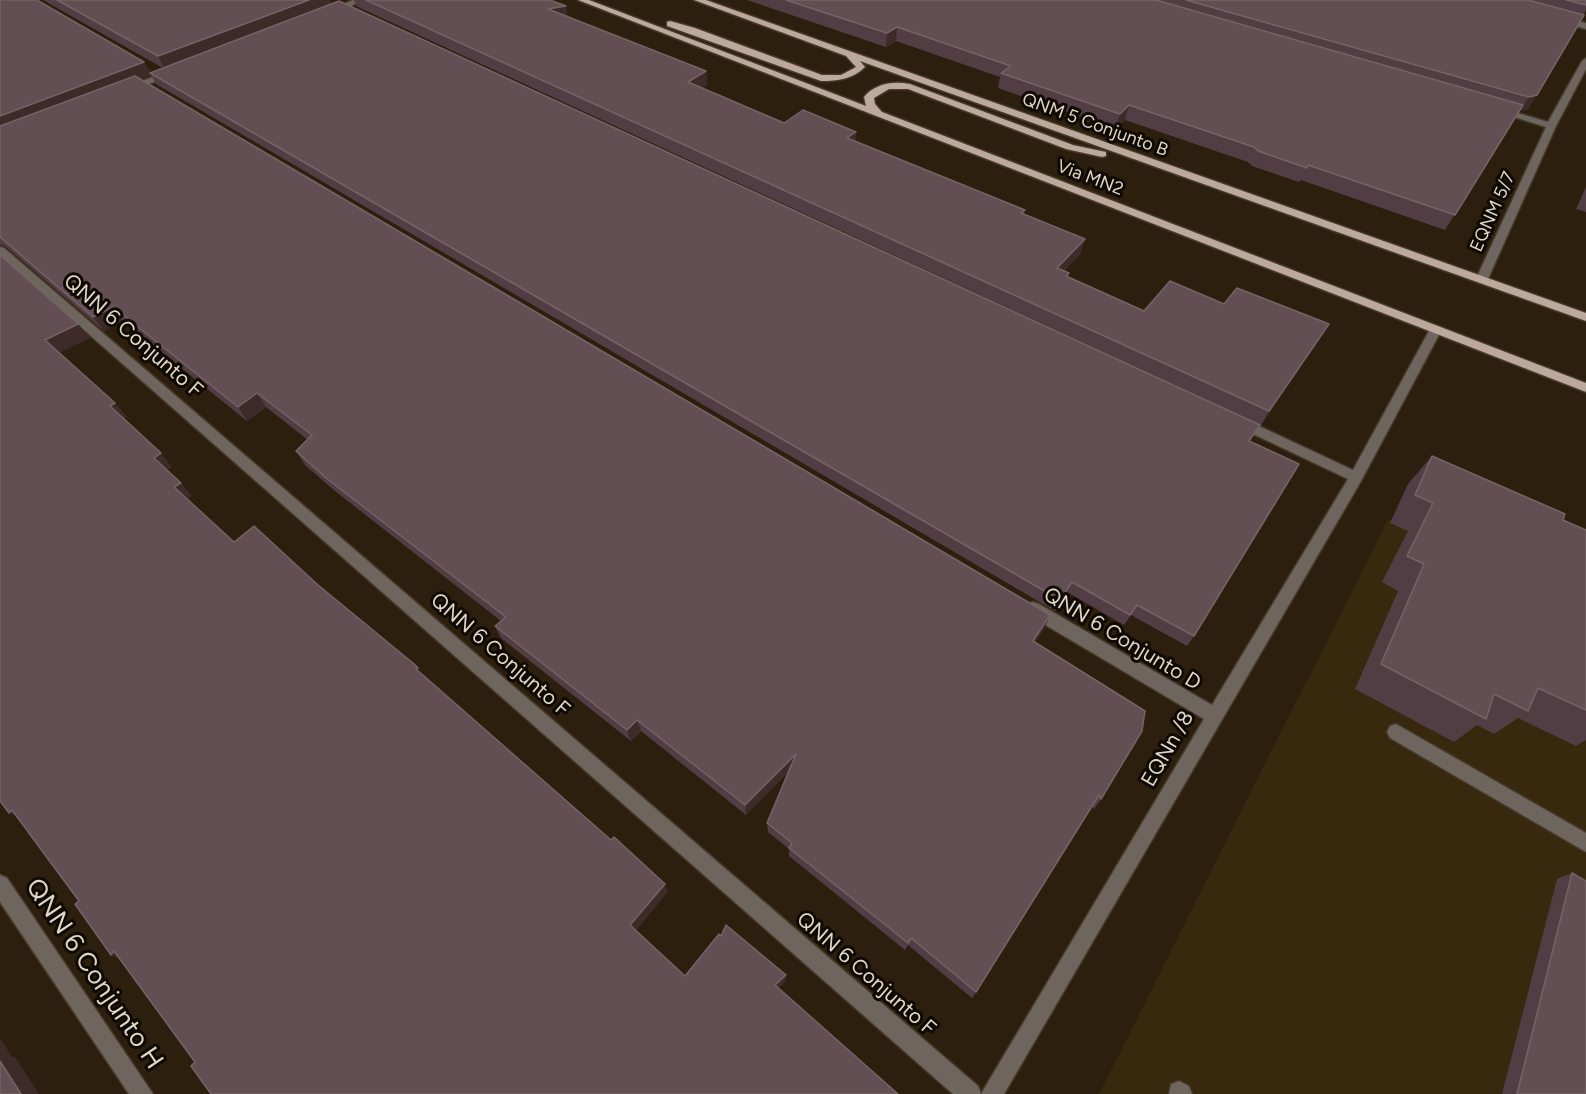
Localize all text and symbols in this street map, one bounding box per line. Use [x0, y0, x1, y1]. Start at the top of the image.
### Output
street label: QNM 5 Conjunto B [1019, 89, 1171, 161]
street label: Via MN2 [1054, 155, 1126, 201]
street label: EQNM 5/7 [1466, 169, 1520, 255]
street label: QNN 6 Conjunto F [58, 269, 208, 403]
street label: QNN 6 Conjunto D [1039, 582, 1205, 696]
street label: QNN 6 Conjunto F [425, 588, 575, 722]
street label: EQNn /8 [1136, 707, 1200, 791]
street label: QNN 6 Conjunto H [19, 873, 169, 1075]
street label: QNN 6 Conjunto F [791, 907, 941, 1041]

